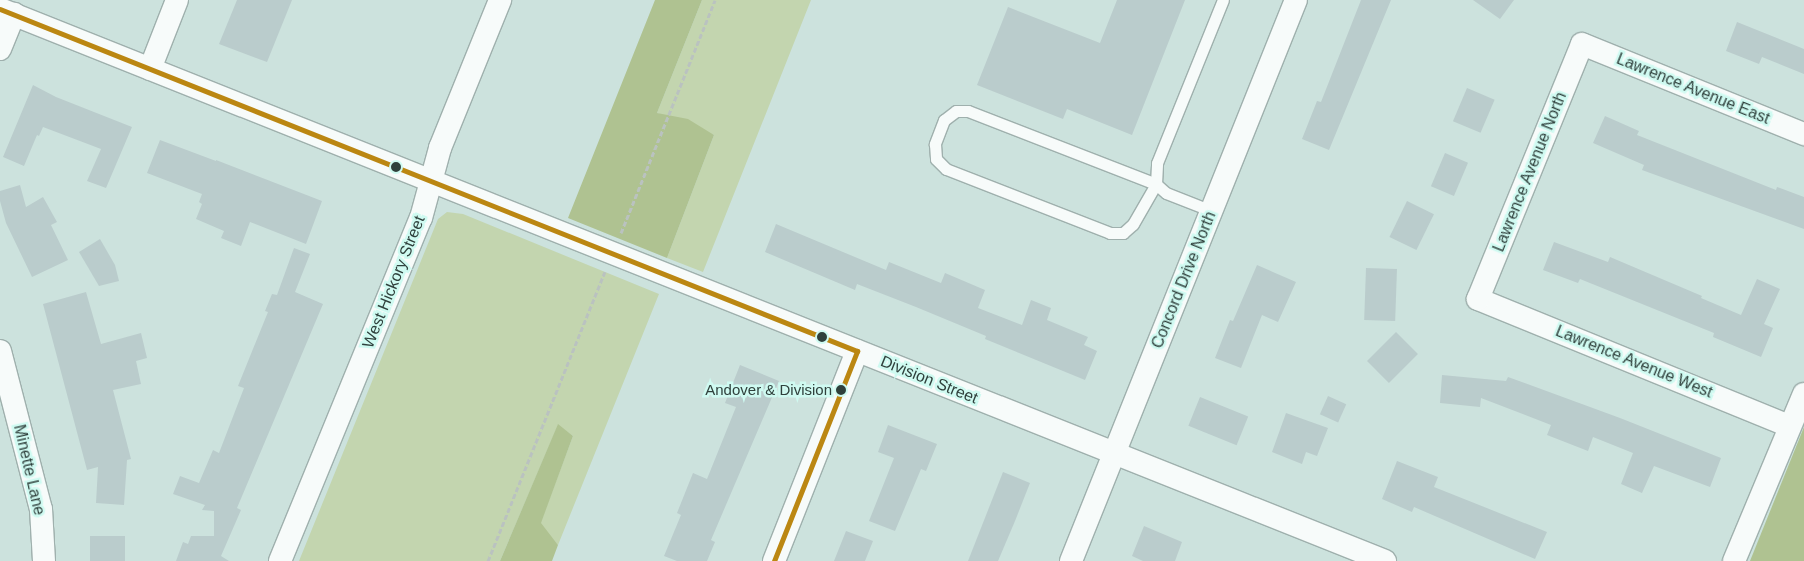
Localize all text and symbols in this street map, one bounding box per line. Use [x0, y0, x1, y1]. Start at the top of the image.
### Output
street label: Lawrence Avenue East [1613, 49, 1773, 129]
street label: Lawrence Avenue North [1489, 89, 1571, 255]
unlabelled marker [391, 162, 401, 172]
street label: Concord Drive North [1148, 209, 1220, 351]
street label: West Hickory Street [359, 213, 429, 351]
street label: Lawrence Avenue West [1552, 322, 1716, 402]
unlabelled marker [817, 332, 827, 342]
street label: Division Street [878, 352, 980, 408]
place label: Andover & Division [705, 381, 832, 399]
marker: Andover & Division [836, 385, 846, 395]
street label: Minette Lane [9, 423, 49, 517]

